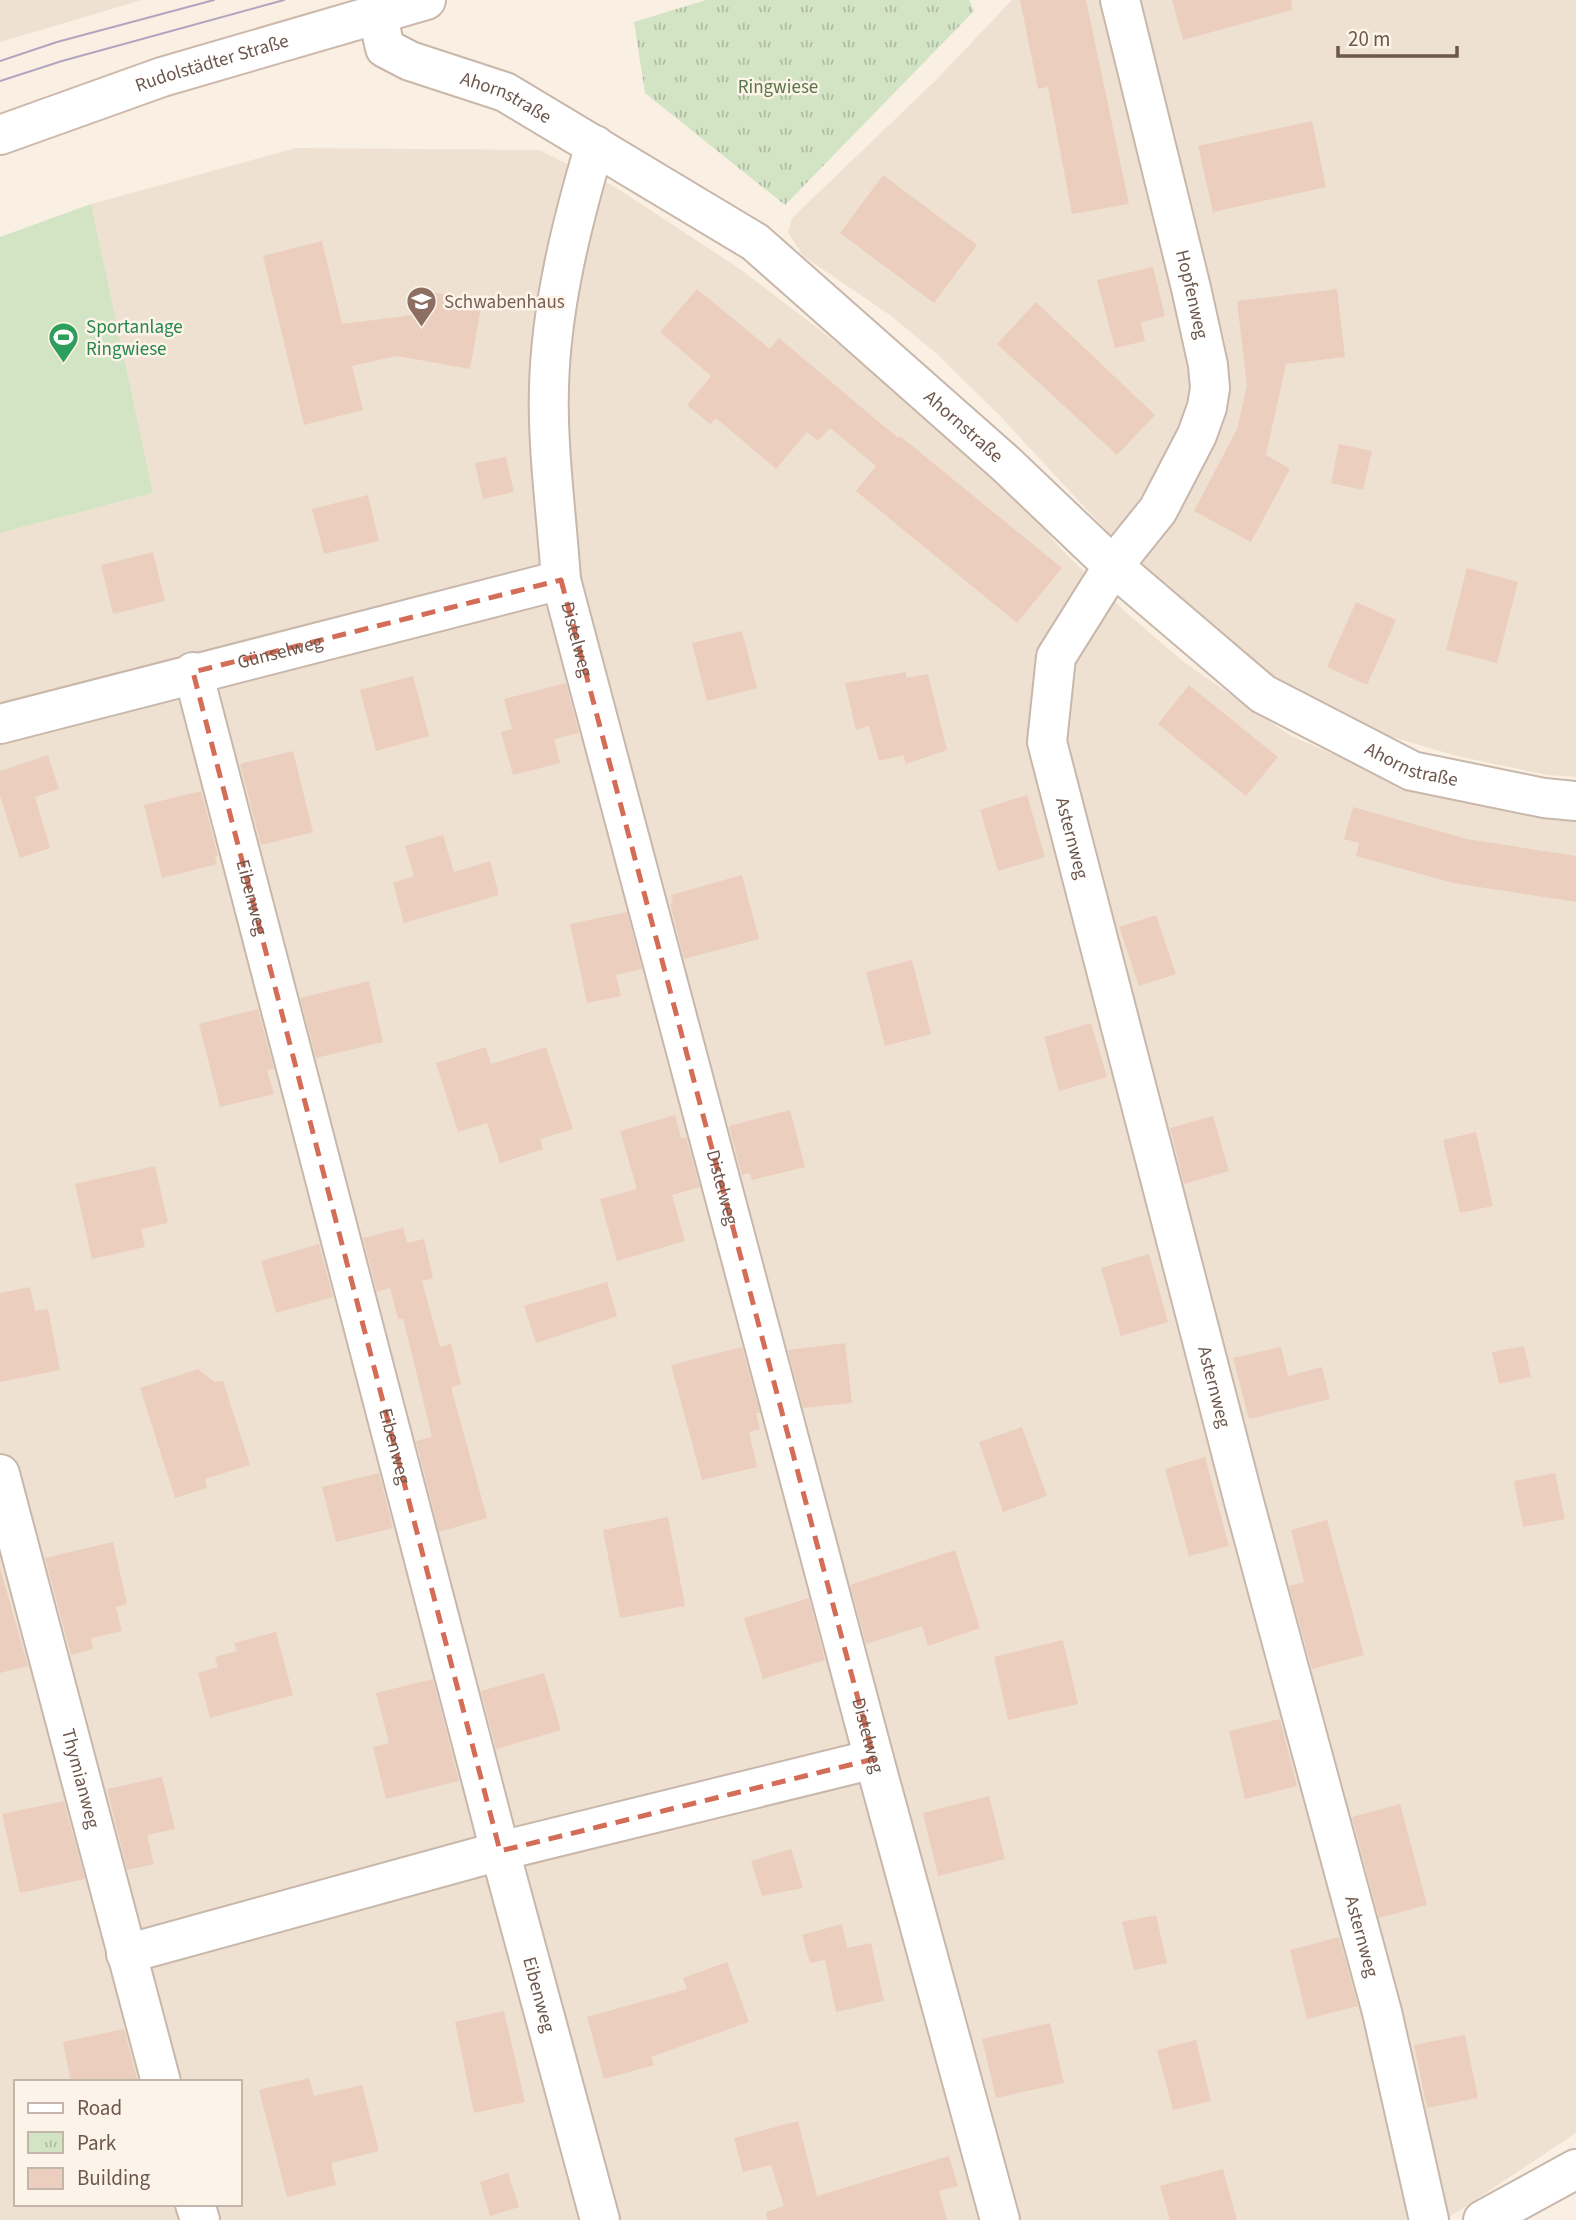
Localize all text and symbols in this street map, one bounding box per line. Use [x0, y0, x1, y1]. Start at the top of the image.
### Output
scale bar [1338, 14, 1457, 58]
text: 20 m [1348, 24, 1390, 54]
street label: Rudolstädter Straße [132, 27, 292, 99]
street label: Ahornstraße [457, 65, 557, 130]
park label: Ringwiese [738, 74, 818, 101]
street label: Hopfenweg [1169, 247, 1215, 342]
school or university icon: Schwabenhaus [404, 285, 438, 329]
place label: Schwabenhaus [444, 289, 565, 316]
place label: Sportanlage Ringwiese [86, 314, 183, 363]
sports icon: Sportanlage Ringwiese [46, 321, 80, 365]
street label: Ahornstraße [918, 384, 1009, 469]
street label: Distelweg [554, 599, 600, 680]
street label: Günselweg [234, 628, 326, 676]
street label: Ahornstraße [1360, 735, 1460, 794]
street label: Asternweg [1048, 794, 1096, 882]
street label: Eibenweg [229, 857, 275, 939]
street label: Distelweg [699, 1147, 745, 1228]
street label: Asternweg [1191, 1343, 1238, 1431]
street label: Eibenweg [372, 1405, 418, 1487]
street label: Distelweg [845, 1695, 891, 1777]
street label: Thymianweg [54, 1726, 107, 1832]
street label: Asternweg [1338, 1893, 1386, 1981]
street label: Eibenweg [516, 1954, 562, 2036]
legend [14, 2080, 242, 2206]
text: Road [77, 2093, 122, 2123]
text: Park [77, 2128, 117, 2158]
text: Building [77, 2163, 151, 2193]

